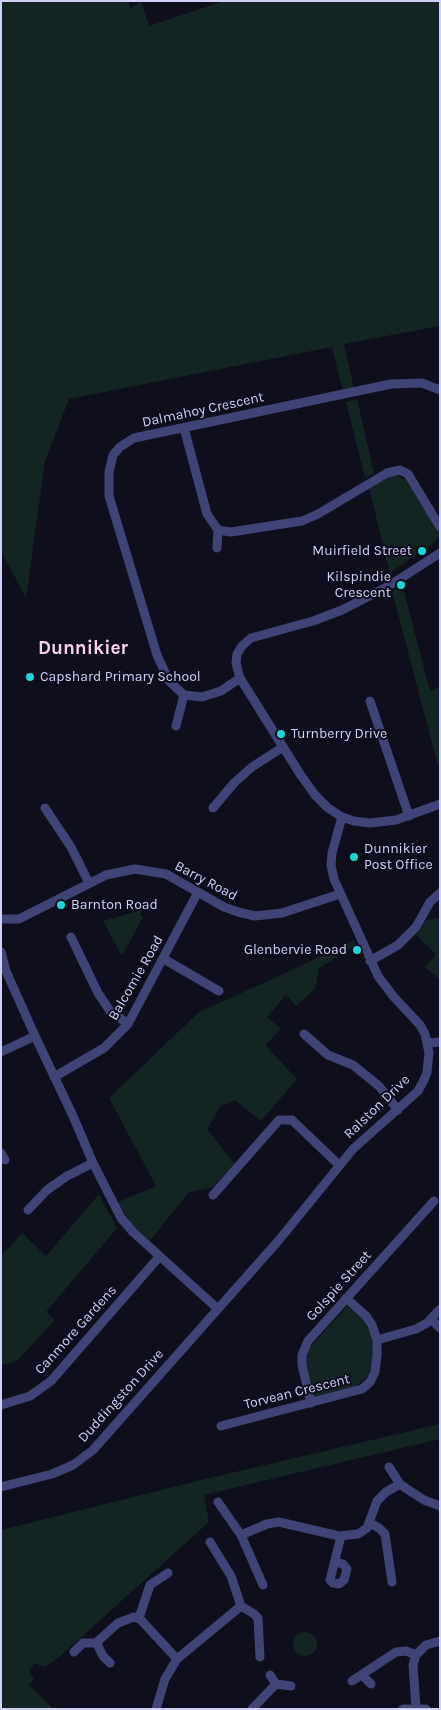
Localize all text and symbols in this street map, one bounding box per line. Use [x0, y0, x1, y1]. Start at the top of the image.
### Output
street label: Dalmahoy Crescent [141, 389, 265, 431]
place label: Muirfield Street [312, 543, 412, 559]
marker: Muirfield Street [416, 545, 428, 557]
place label: Kilspindie Crescent [327, 569, 391, 602]
marker: Kilspindie Crescent [395, 579, 407, 591]
district label: Dunnikier [38, 638, 128, 660]
place label: Capshard Primary School [40, 669, 201, 685]
marker: Capshard Primary School [24, 671, 36, 683]
place label: Turnberry Drive [291, 726, 387, 742]
marker: Turnberry Drive [275, 728, 287, 740]
place label: Dunnikier Post Office [364, 841, 433, 874]
marker: Dunnikier Post Office [348, 851, 360, 863]
street label: Barry Road [172, 857, 240, 905]
place label: Barnton Road [71, 897, 158, 913]
marker: Barnton Road [55, 899, 67, 911]
street label: Balcomie Road [105, 933, 167, 1023]
place label: Glenbervie Road [244, 942, 347, 958]
marker: Glenbervie Road [351, 944, 363, 956]
street label: Ralston Drive [341, 1071, 413, 1143]
street label: Golspie Street [303, 1247, 375, 1325]
street label: Canmore Gardens [32, 1282, 120, 1378]
street label: Duddingston Drive [75, 1346, 167, 1446]
street label: Torvean Crescent [242, 1371, 352, 1413]

